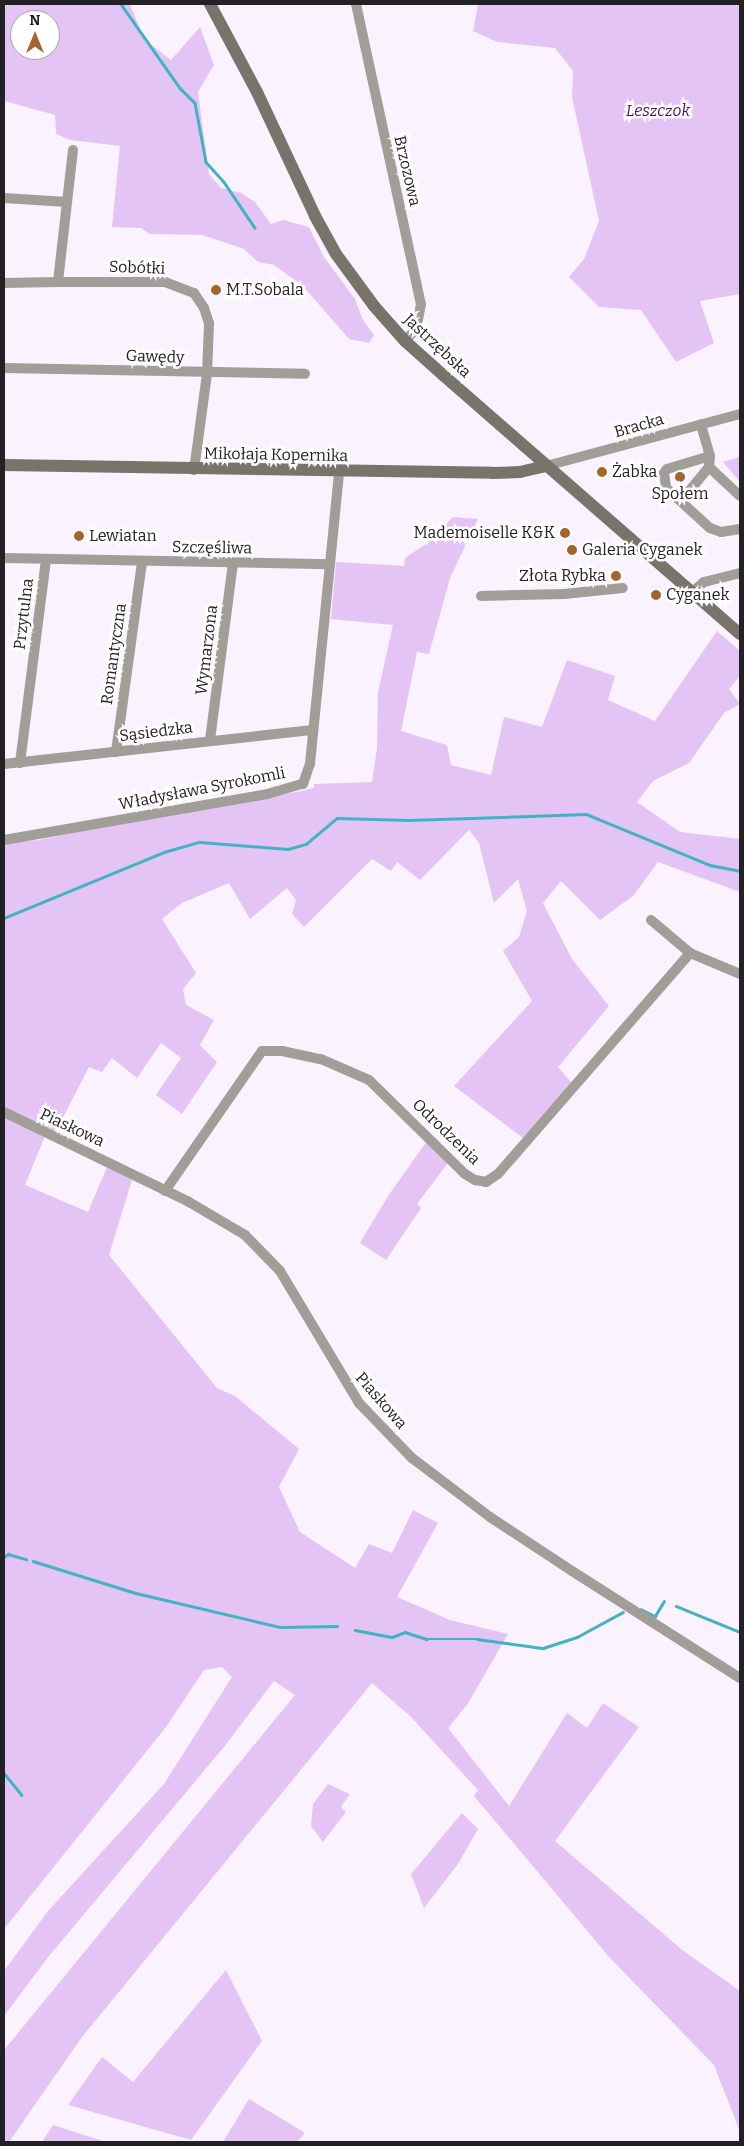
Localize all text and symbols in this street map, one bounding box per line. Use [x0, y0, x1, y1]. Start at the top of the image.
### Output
north arrow [10, 10, 60, 60]
text: N [30, 12, 40, 29]
park label: Leszczok [626, 101, 690, 121]
street label: Brzozowa [390, 134, 424, 208]
street label: Sobótki [109, 257, 165, 279]
place label: M.T.Sobala [226, 280, 304, 300]
marker: M.T.Sobala [210, 284, 222, 296]
street label: Jastrzębska [399, 310, 475, 382]
street label: Gawędy [125, 346, 185, 368]
street label: Bracka [612, 410, 666, 442]
street label: Mikołaja Kopernika [204, 444, 348, 466]
place label: Żabka [612, 462, 657, 482]
marker: Żabka [596, 466, 608, 478]
marker: Społem [674, 471, 686, 483]
place label: Społem [651, 484, 709, 504]
place label: Mademoiselle K&K [413, 523, 555, 543]
place label: Lewiatan [89, 526, 157, 546]
marker: Mademoiselle K&K [559, 527, 571, 539]
marker: Lewiatan [73, 530, 85, 542]
street label: Szczęśliwa [172, 538, 252, 558]
place label: Galeria Cyganek [582, 540, 703, 560]
marker: Galeria Cyganek [566, 544, 578, 556]
place label: Złota Rybka [519, 566, 606, 586]
marker: Złota Rybka [610, 570, 622, 582]
street label: Przytulna [10, 577, 38, 651]
place label: Cyganek [666, 585, 730, 605]
marker: Cyganek [650, 589, 662, 601]
street label: Romantyczna [97, 602, 131, 706]
street label: Wymarzona [192, 604, 222, 696]
street label: Sąsiedzka [118, 718, 194, 746]
street label: Władysława Syrokomli [117, 763, 287, 815]
street label: Odrodzenia [408, 1095, 484, 1169]
street label: Piaskowa [37, 1105, 107, 1151]
street label: Piaskowa [351, 1369, 411, 1433]

